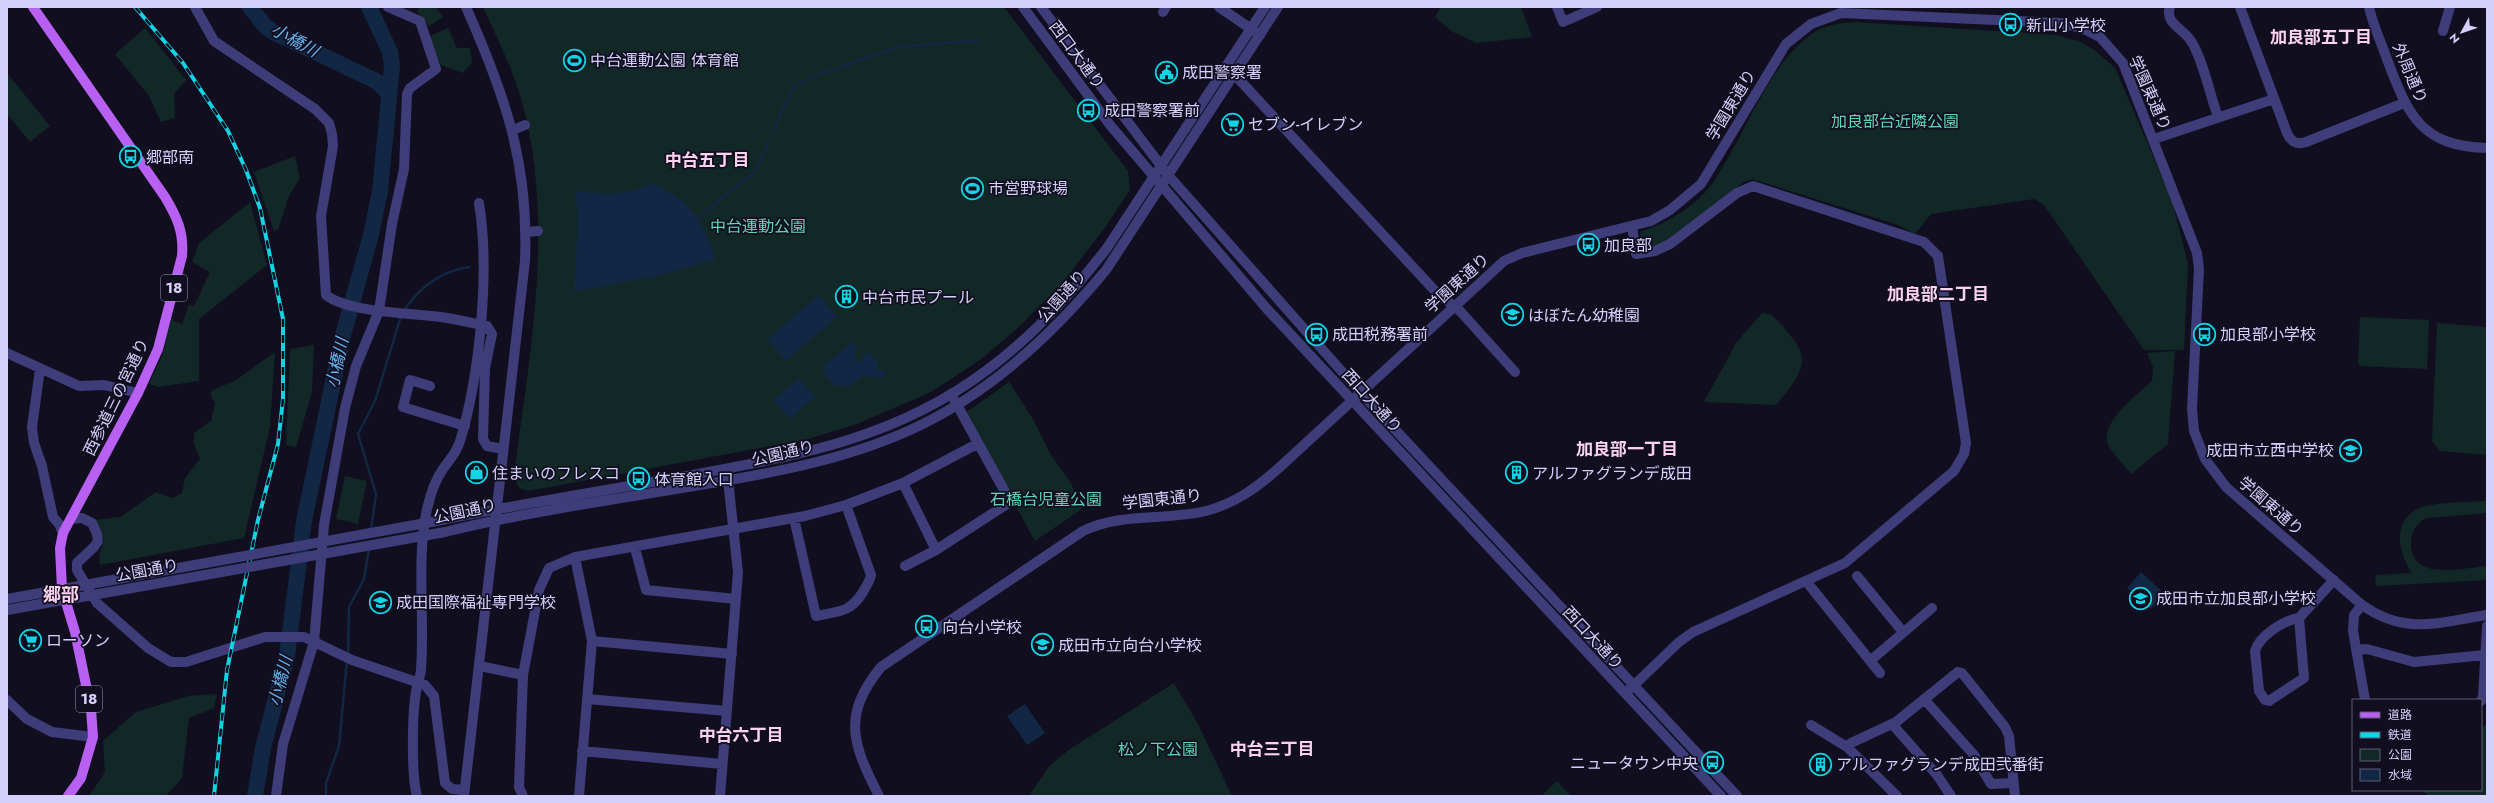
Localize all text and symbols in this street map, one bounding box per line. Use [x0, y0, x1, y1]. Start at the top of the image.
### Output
bus stop icon: 新山小学校 [1997, 12, 2023, 38]
north arrow [2442, 12, 2482, 52]
place label: 新山小学校 [2026, 14, 2106, 37]
street label: 西口大通り [1044, 16, 1110, 94]
water label: 小橋川 [267, 17, 325, 64]
district label: 加良部五丁目 [2270, 25, 2372, 49]
text: N [2445, 30, 2463, 47]
street label: 外周通り [2387, 39, 2433, 107]
sports icon: 中台運動公園 体育館 [562, 47, 588, 73]
place label: 中台運動公園 体育館 [590, 49, 739, 72]
street label: 学園東通り [2123, 52, 2177, 134]
public building icon: 成田警察署 [1154, 59, 1180, 85]
place label: 成田警察署 [1182, 61, 1262, 84]
street label: 学園東通り [1701, 65, 1761, 145]
bus stop icon: 成田警察署前 [1075, 97, 1101, 123]
place label: 成田警察署前 [1104, 99, 1200, 122]
park label: 加良部台近隣公園 [1831, 110, 1959, 133]
supermarket icon: セブン-イレブン [1219, 111, 1245, 137]
place label: セブン-イレブン [1248, 113, 1363, 136]
bus stop icon: 郷部南 [117, 144, 143, 170]
place label: 郷部南 [146, 146, 194, 169]
district label: 中台五丁目 [665, 148, 750, 172]
sports icon: 市営野球場 [960, 175, 986, 201]
place label: 市営野球場 [988, 177, 1068, 200]
park label: 中台運動公園 [710, 215, 806, 238]
bus stop icon: 加良部 [1575, 232, 1601, 258]
place label: 加良部 [1604, 234, 1652, 257]
street label: 学園東通り [1420, 248, 1494, 318]
street label: 公園通り [1032, 265, 1092, 327]
road number: 18 [161, 275, 187, 301]
district label: 加良部二丁目 [1887, 282, 1989, 306]
building icon: 中台市民プール [833, 284, 859, 310]
place label: 中台市民プール [862, 286, 974, 309]
school or university icon: はぼたん幼稚園 [1500, 302, 1526, 328]
place label: はぼたん幼稚園 [1528, 304, 1640, 327]
bus stop icon: 成田税務署前 [1303, 321, 1329, 347]
bus stop icon: 加良部小学校 [2191, 321, 2217, 347]
place label: 成田税務署前 [1332, 323, 1428, 346]
place label: 加良部小学校 [2220, 323, 2316, 346]
street label: 西参道三の宮通り [78, 334, 154, 460]
water label: 小橋川 [320, 334, 354, 390]
street label: 西口大通り [1337, 364, 1407, 438]
street label: 公園通り [749, 435, 817, 471]
district label: 加良部一丁目 [1576, 437, 1678, 461]
school or university icon: 成田市立西中学校 [2337, 437, 2363, 463]
place label: 成田市立西中学校 [2206, 439, 2334, 462]
shop icon: 住まいのフレスコ [463, 460, 489, 486]
building icon: アルファグランデ成田 [1504, 460, 1530, 486]
place label: 住まいのフレスコ [492, 462, 620, 485]
place label: アルファグランデ成田 [1532, 462, 1692, 485]
bus stop icon: 体育館入口 [625, 466, 651, 492]
place label: 体育館入口 [654, 468, 734, 491]
street label: 学園東通り [2233, 471, 2309, 541]
street label: 学園東通り [1121, 483, 1203, 515]
park label: 石橋台児童公園 [990, 488, 1102, 511]
street label: 公園通り [431, 493, 499, 529]
street label: 公園通り [113, 553, 181, 587]
district label: 郷部 [43, 582, 79, 608]
school or university icon: 成田市立加良部小学校 [2128, 585, 2154, 611]
place label: 成田市立加良部小学校 [2156, 587, 2316, 610]
school or university icon: 成田国際福祉専門学校 [368, 589, 394, 615]
place label: 成田国際福祉専門学校 [396, 591, 556, 614]
street label: 西口大通り [1557, 601, 1629, 675]
bus stop icon: 向台小学校 [913, 614, 939, 640]
place label: 向台小学校 [942, 616, 1022, 639]
supermarket icon: ローソン [17, 627, 43, 653]
place label: ローソン [46, 629, 110, 652]
school or university icon: 成田市立向台小学校 [1029, 632, 1055, 658]
place label: 成田市立向台小学校 [1058, 634, 1202, 657]
water label: 小橋川 [262, 651, 298, 709]
road number: 18 [76, 686, 102, 712]
legend [2352, 699, 2482, 791]
text: 道路 [2388, 706, 2412, 724]
district label: 中台六丁目 [699, 723, 784, 747]
text: 鉄道 [2388, 726, 2412, 744]
district label: 中台三丁目 [1230, 737, 1315, 761]
park label: 松ノ下公園 [1118, 738, 1198, 761]
text: 公園 [2388, 746, 2412, 764]
bus stop icon: ニュータウン中央 [1700, 750, 1726, 776]
building icon: アルファグランデ成田弐番街 [1808, 751, 1834, 777]
place label: ニュータウン中央 [1570, 752, 1698, 775]
place label: アルファグランデ成田弐番街 [1836, 753, 2044, 776]
text: 水域 [2388, 766, 2412, 784]

